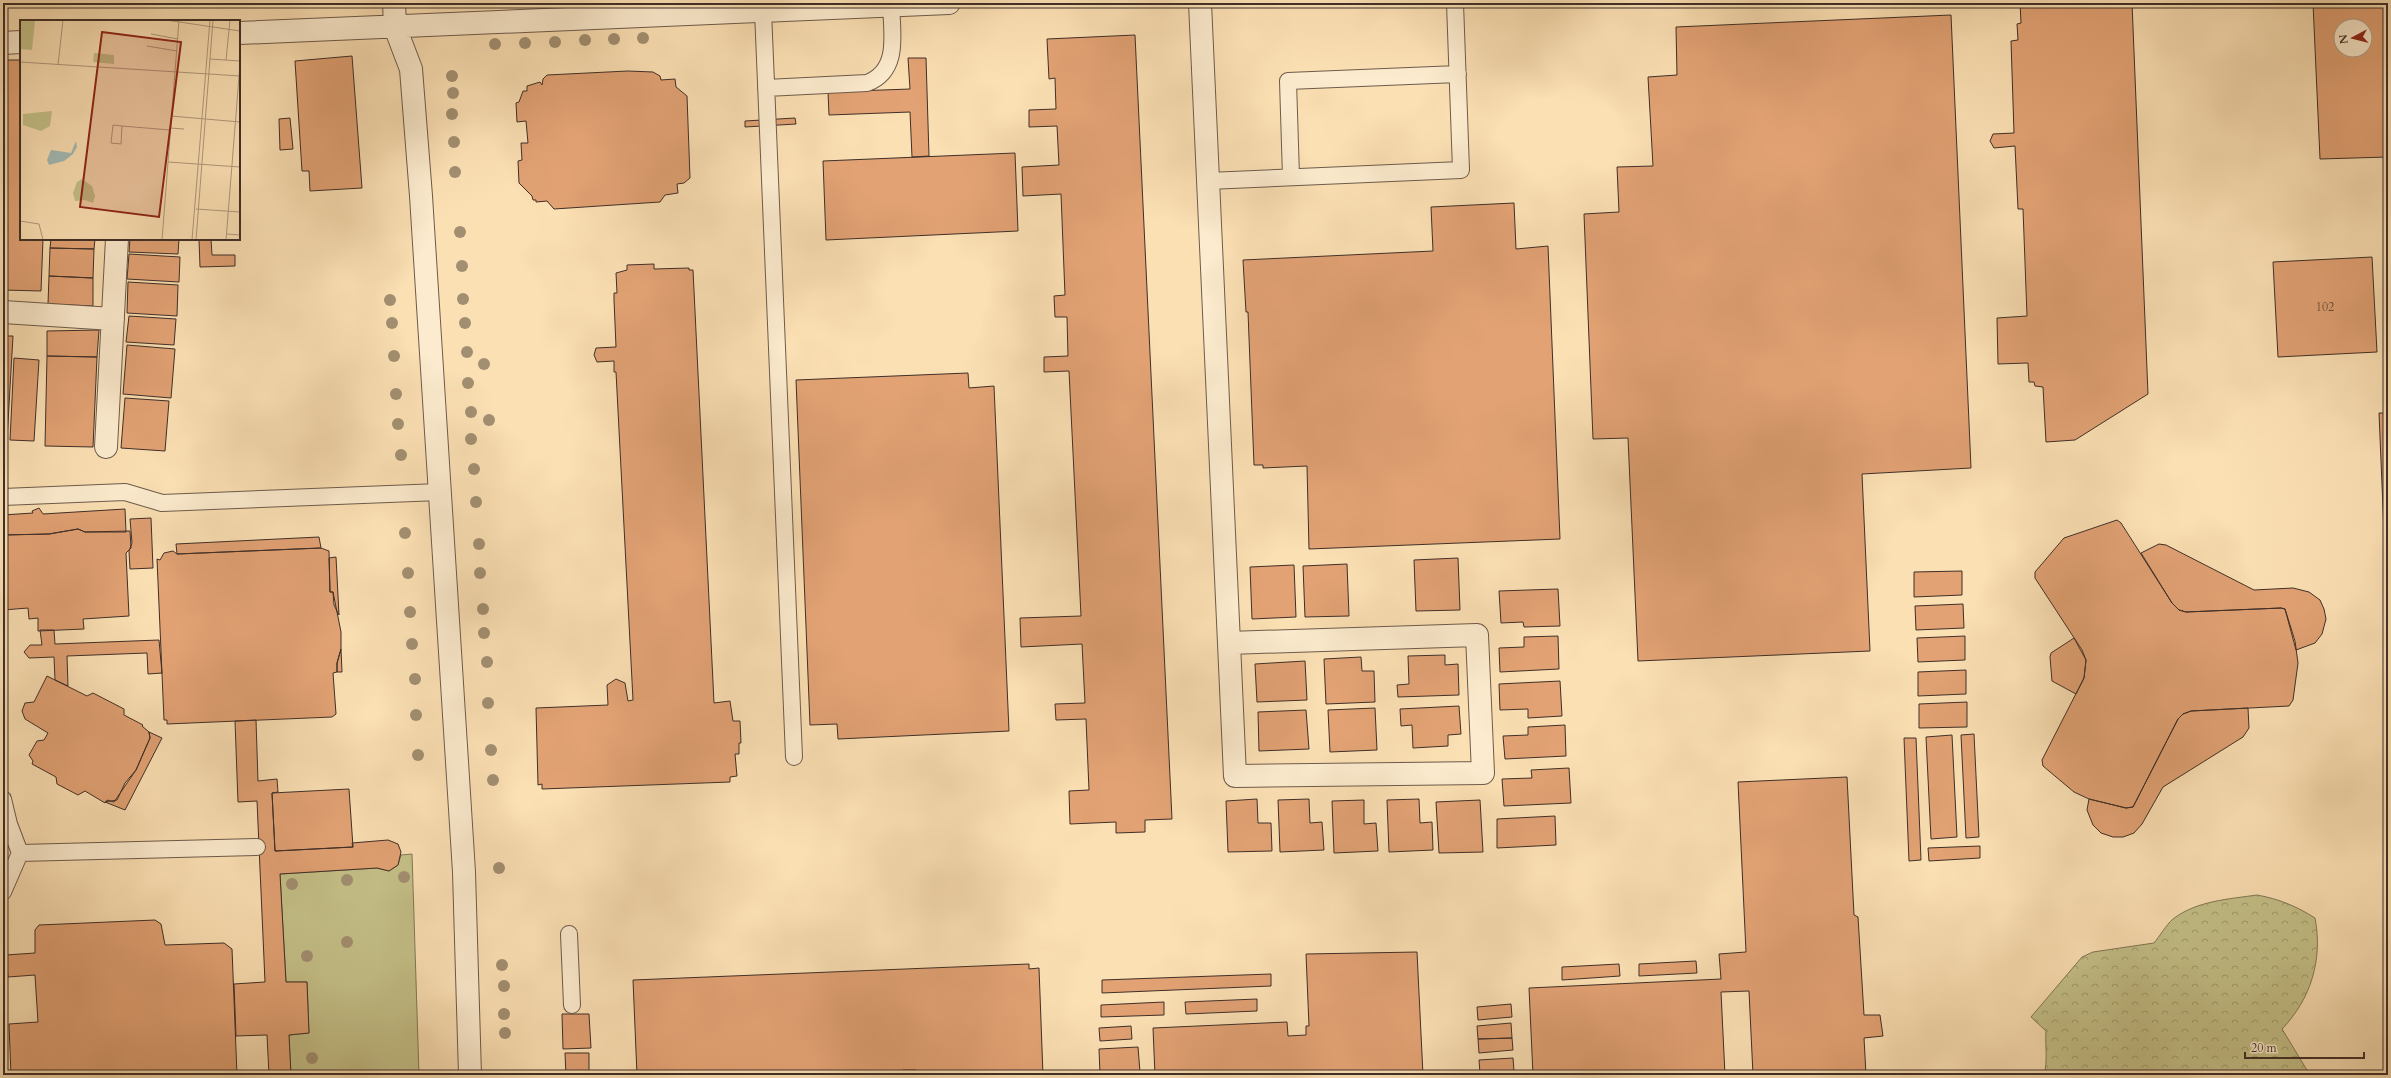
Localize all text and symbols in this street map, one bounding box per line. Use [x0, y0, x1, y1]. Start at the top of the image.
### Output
north arrow [2333, 18, 2373, 58]
inset map [20, 20, 240, 240]
text: N [2335, 33, 2352, 45]
house number: 102 [2316, 299, 2334, 315]
scale bar [2245, 1034, 2364, 1060]
text: 20 m [2251, 1040, 2278, 1056]

